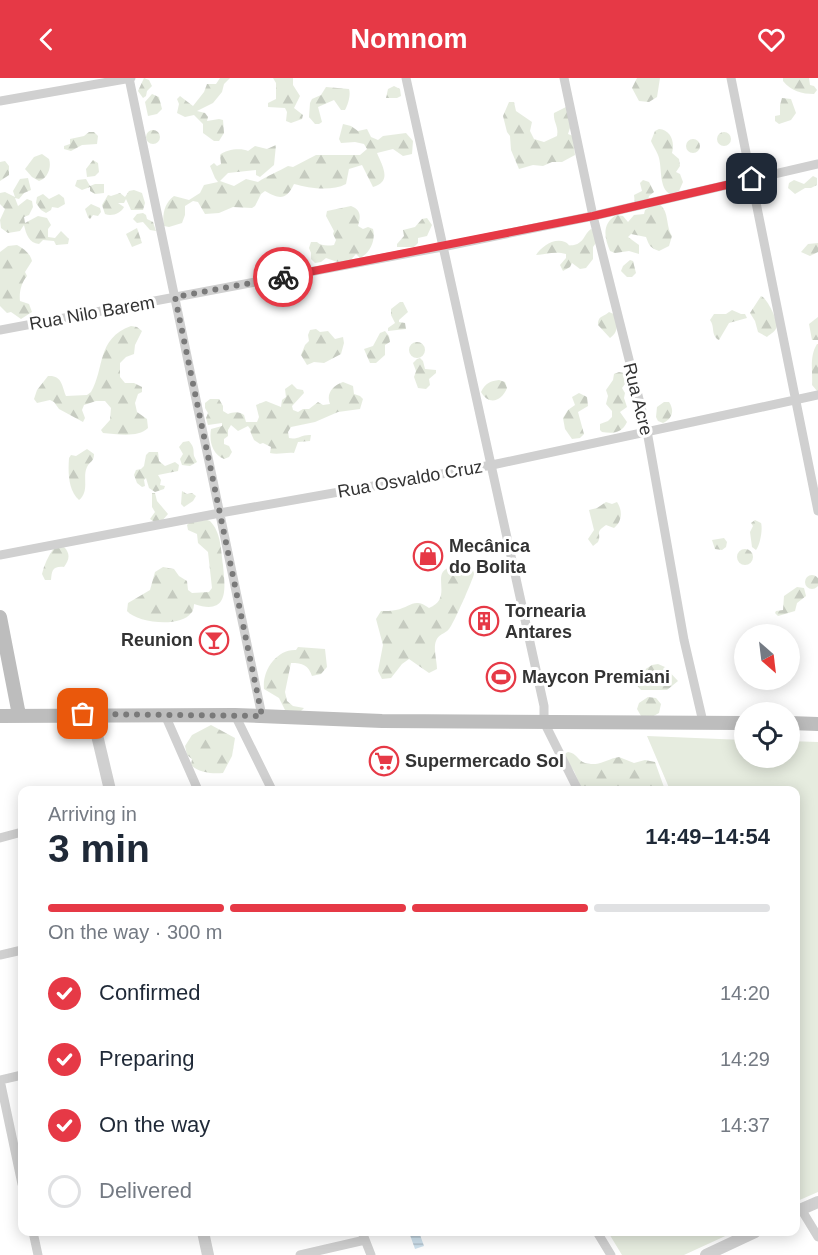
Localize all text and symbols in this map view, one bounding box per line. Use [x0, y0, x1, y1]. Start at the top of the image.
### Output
icon: back [30, 23, 63, 56]
icon: heart [755, 23, 788, 56]
text: Nomnom [351, 24, 468, 54]
pin [726, 153, 777, 204]
icon: home [735, 162, 768, 195]
courier [253, 247, 313, 307]
icon: bike [267, 261, 300, 294]
street label: Rua Nilo Barem [28, 292, 156, 334]
street label: Rua Acre [619, 361, 657, 437]
street label: Rua Osvaldo Cruz [336, 456, 484, 502]
place label: Mecânica do Bolita [449, 536, 531, 577]
shop icon: Mecânica do Bolita [412, 540, 444, 572]
place label: Tornearia Antares [505, 601, 587, 642]
building icon: Tornearia Antares [468, 605, 500, 637]
bar icon: Reunion [198, 624, 230, 656]
north arrow [734, 624, 800, 690]
map controls [734, 624, 800, 768]
place label: Reunion [121, 630, 193, 650]
sports icon: Maycon Premiani [485, 661, 517, 693]
place label: Maycon Premiani [522, 667, 670, 687]
pin [57, 688, 108, 739]
icon: bag [66, 697, 99, 730]
button: locate [734, 702, 800, 768]
supermarket icon: Supermercado Sol [368, 745, 400, 777]
place label: Supermercado Sol [405, 751, 564, 771]
text: Arriving in [48, 803, 137, 825]
text: 14:49–14:54 [645, 824, 770, 849]
text: 3 min [48, 827, 150, 870]
text: On the way · 300 m [48, 921, 223, 943]
icon: check [48, 977, 81, 1010]
text: Confirmed [99, 980, 200, 1005]
text: 14:20 [720, 982, 770, 1004]
icon: check [48, 1043, 81, 1076]
text: Preparing [99, 1046, 194, 1071]
text: 14:29 [720, 1048, 770, 1070]
icon: check [48, 1109, 81, 1142]
text: On the way [99, 1112, 210, 1137]
text: 14:37 [720, 1114, 770, 1136]
text: Delivered [99, 1178, 192, 1203]

